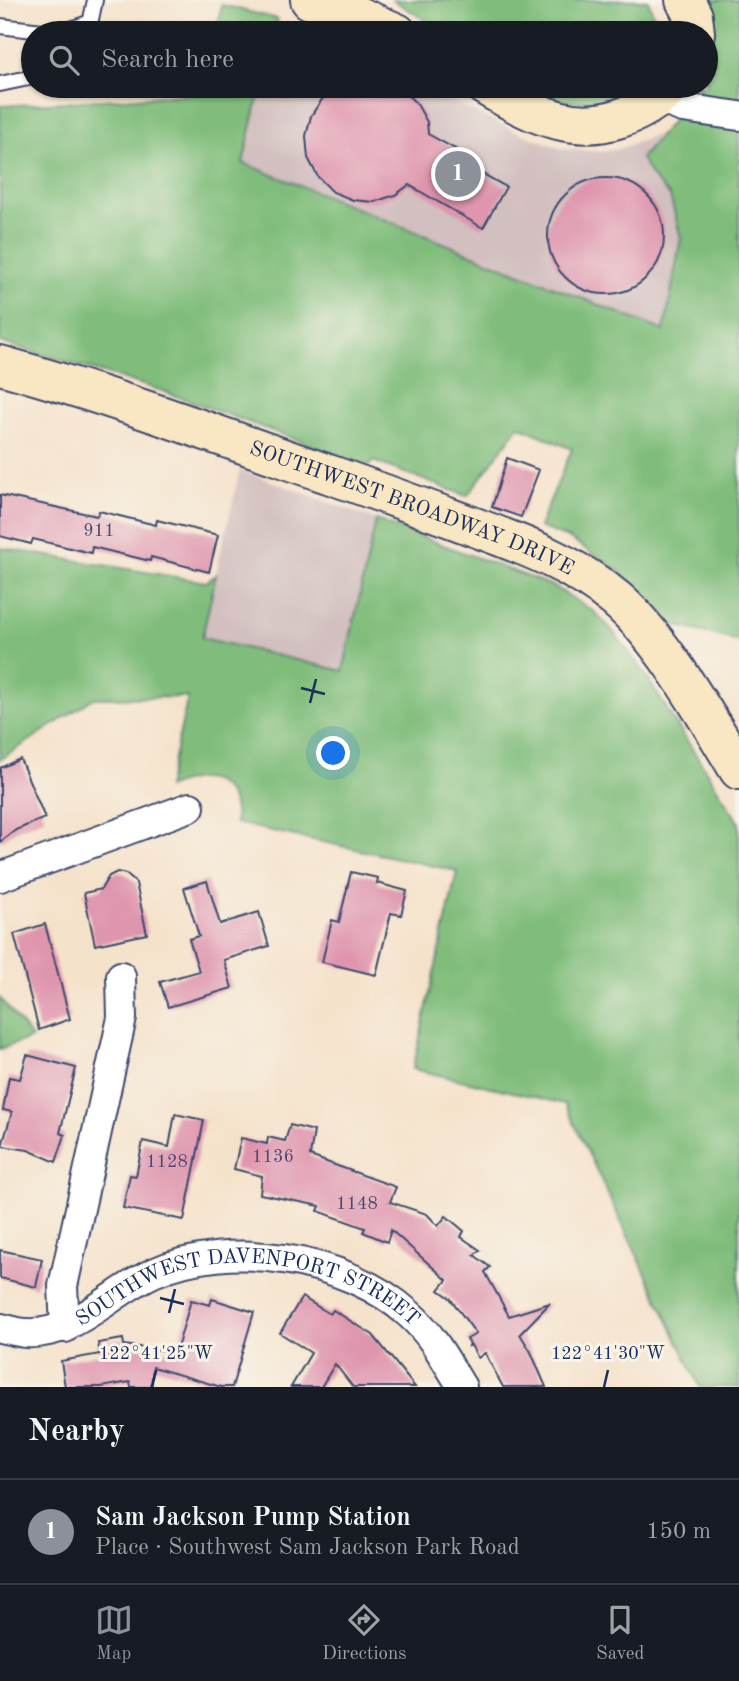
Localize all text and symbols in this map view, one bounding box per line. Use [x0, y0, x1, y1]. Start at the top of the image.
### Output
search box [21, 21, 718, 98]
icon: search [45, 41, 83, 79]
text: Search here [101, 47, 234, 73]
pin: 1 [435, 148, 481, 200]
street label: SOUTHWEST BROADWAY DRIVE [247, 438, 577, 580]
house number: 911 [83, 522, 115, 540]
your location [316, 736, 350, 770]
house number: 1136 [252, 1148, 294, 1166]
house number: 1128 [146, 1153, 188, 1171]
house number: 1148 [336, 1195, 378, 1213]
text: SOUTHWEST DAVENPORT STREET [72, 1246, 423, 1331]
street label: SOUTHWEST DAVENPORT STREET [60, 1312, 432, 1344]
text: 122°41'25"W [99, 1345, 213, 1363]
text: 122°41'30"W [551, 1345, 665, 1363]
text: Nearby [28, 1417, 125, 1447]
text: Sam Jackson Pump Station [95, 1505, 411, 1531]
text: 1 [44, 1520, 58, 1543]
text: 150 m [646, 1520, 711, 1543]
text: Place · Southwest Sam Jackson Park Road [95, 1536, 520, 1559]
tab: Map [95, 1601, 133, 1666]
tab: Directions [322, 1601, 407, 1666]
tab: Saved [596, 1601, 644, 1666]

